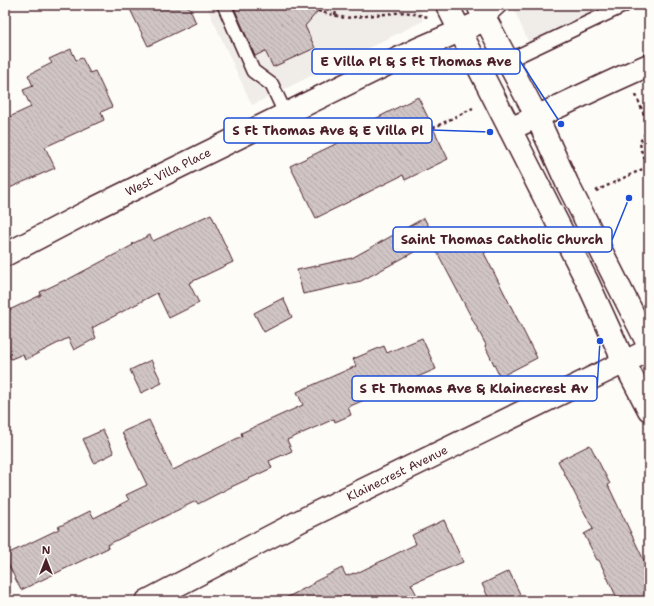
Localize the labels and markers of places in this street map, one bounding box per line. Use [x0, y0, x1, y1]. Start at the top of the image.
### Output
callout: E Villa Pl & S Ft Thomas Ave [312, 49, 520, 74]
callout: S Ft Thomas Ave & E Villa Pl [224, 118, 432, 143]
callout: Saint Thomas Catholic Church [393, 227, 612, 252]
callout: S Ft Thomas Ave & Klainecrest Av [352, 376, 597, 401]

